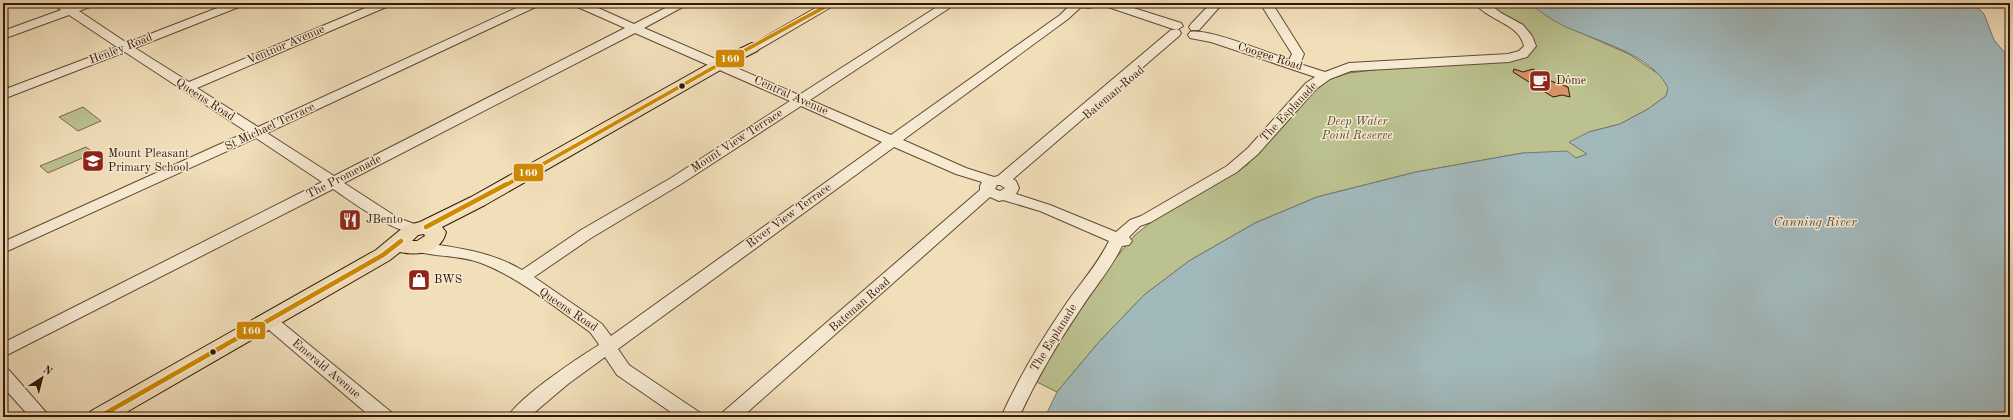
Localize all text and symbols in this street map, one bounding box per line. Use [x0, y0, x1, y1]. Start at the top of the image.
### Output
street label: Ventnor Avenue [245, 23, 327, 67]
street label: Henley Road [88, 31, 154, 67]
street label: Coogee Road [1236, 41, 1304, 73]
line badge: 160 [715, 49, 745, 68]
text: 160 [720, 54, 740, 65]
street label: Bateman Road [1081, 64, 1147, 122]
cafe icon: Dôme [1527, 68, 1553, 94]
street label: Central Avenue [752, 74, 830, 118]
place label: Dôme [1556, 75, 1587, 87]
street label: Queens Road [173, 77, 237, 123]
street label: The Esplanade [1258, 79, 1320, 144]
unlabelled marker [677, 81, 687, 91]
street label: St Michael Terrace [223, 101, 317, 153]
street label: Mount View Terrace [689, 107, 785, 175]
park label: Deep Water Point Reserve [1321, 116, 1392, 142]
school or university icon: Mount Pleasant Primary School [80, 148, 106, 174]
place label: Mount Pleasant Primary School [108, 148, 189, 174]
street label: The Promenade [305, 153, 384, 201]
line badge: 160 [513, 163, 544, 182]
text: 160 [518, 168, 538, 179]
street label: River View Terrace [744, 181, 834, 251]
restaurant icon: JBento [337, 207, 363, 233]
place label: JBento [366, 214, 403, 226]
water label: Canning River [1774, 216, 1857, 229]
shop icon: BWS [406, 267, 432, 293]
place label: BWS [434, 274, 462, 286]
street label: Bateman Road [827, 276, 893, 334]
street label: Queens Road [537, 286, 599, 334]
street label: The Esplanade [1028, 302, 1080, 374]
line badge: 160 [236, 321, 266, 340]
text: 160 [241, 326, 261, 337]
street label: Emerald Avenue [290, 337, 363, 401]
unlabelled marker [208, 347, 218, 357]
north arrow [22, 358, 62, 398]
text: N [40, 364, 54, 378]

